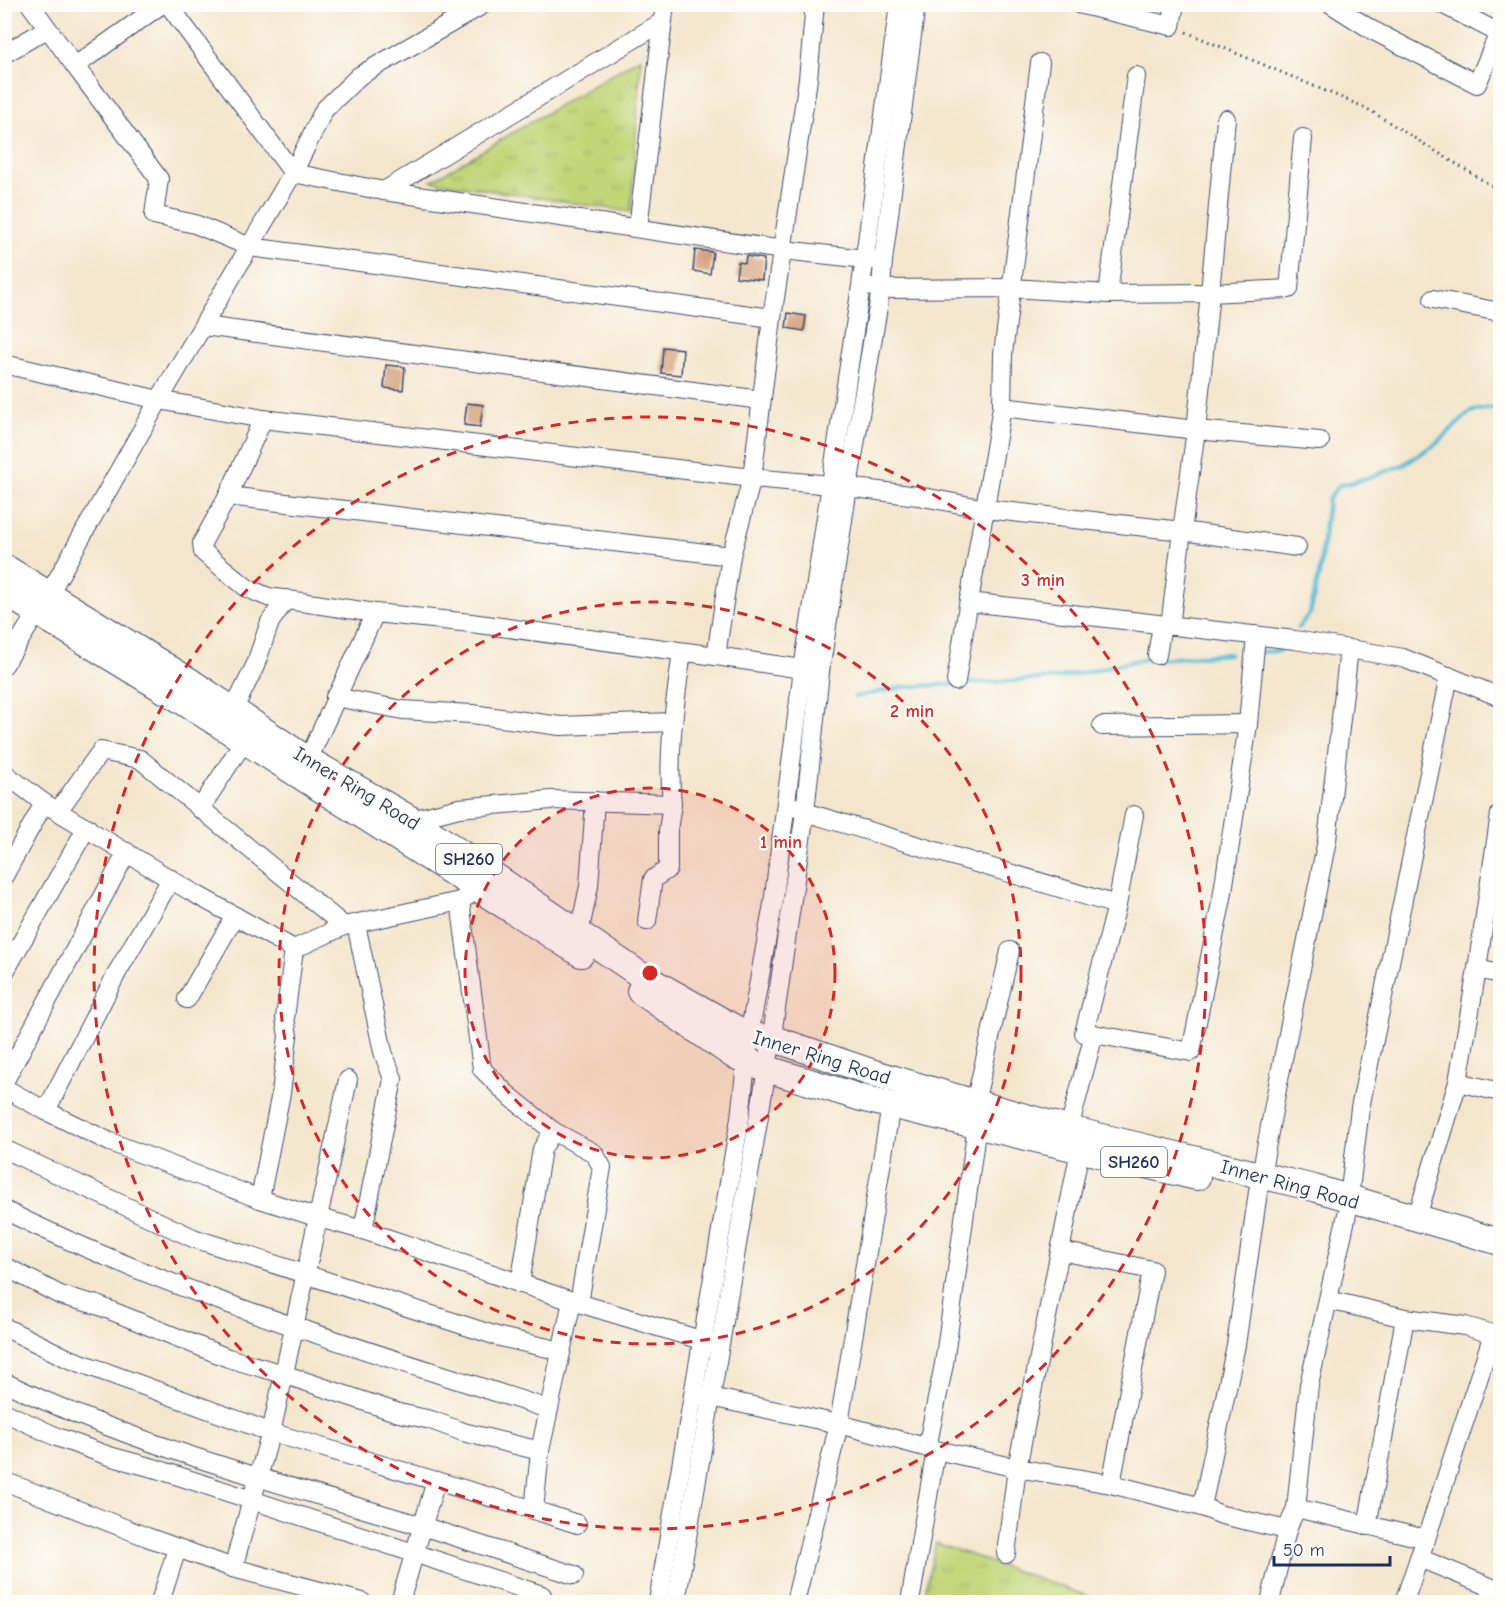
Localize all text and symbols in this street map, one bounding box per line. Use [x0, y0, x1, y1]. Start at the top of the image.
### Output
text: 3 min [1021, 570, 1065, 591]
text: 2 min [890, 701, 934, 722]
street label: Inner Ring Road [290, 742, 424, 835]
text: 1 min [760, 832, 802, 853]
road number: SH260 [436, 844, 502, 874]
centre of rings [640, 963, 660, 983]
street label: Inner Ring Road [750, 1026, 893, 1089]
road number: SH260 [1101, 1147, 1167, 1177]
street label: Inner Ring Road [1218, 1155, 1362, 1214]
scale bar [1274, 1529, 1390, 1567]
text: 50 m [1283, 1540, 1325, 1561]

